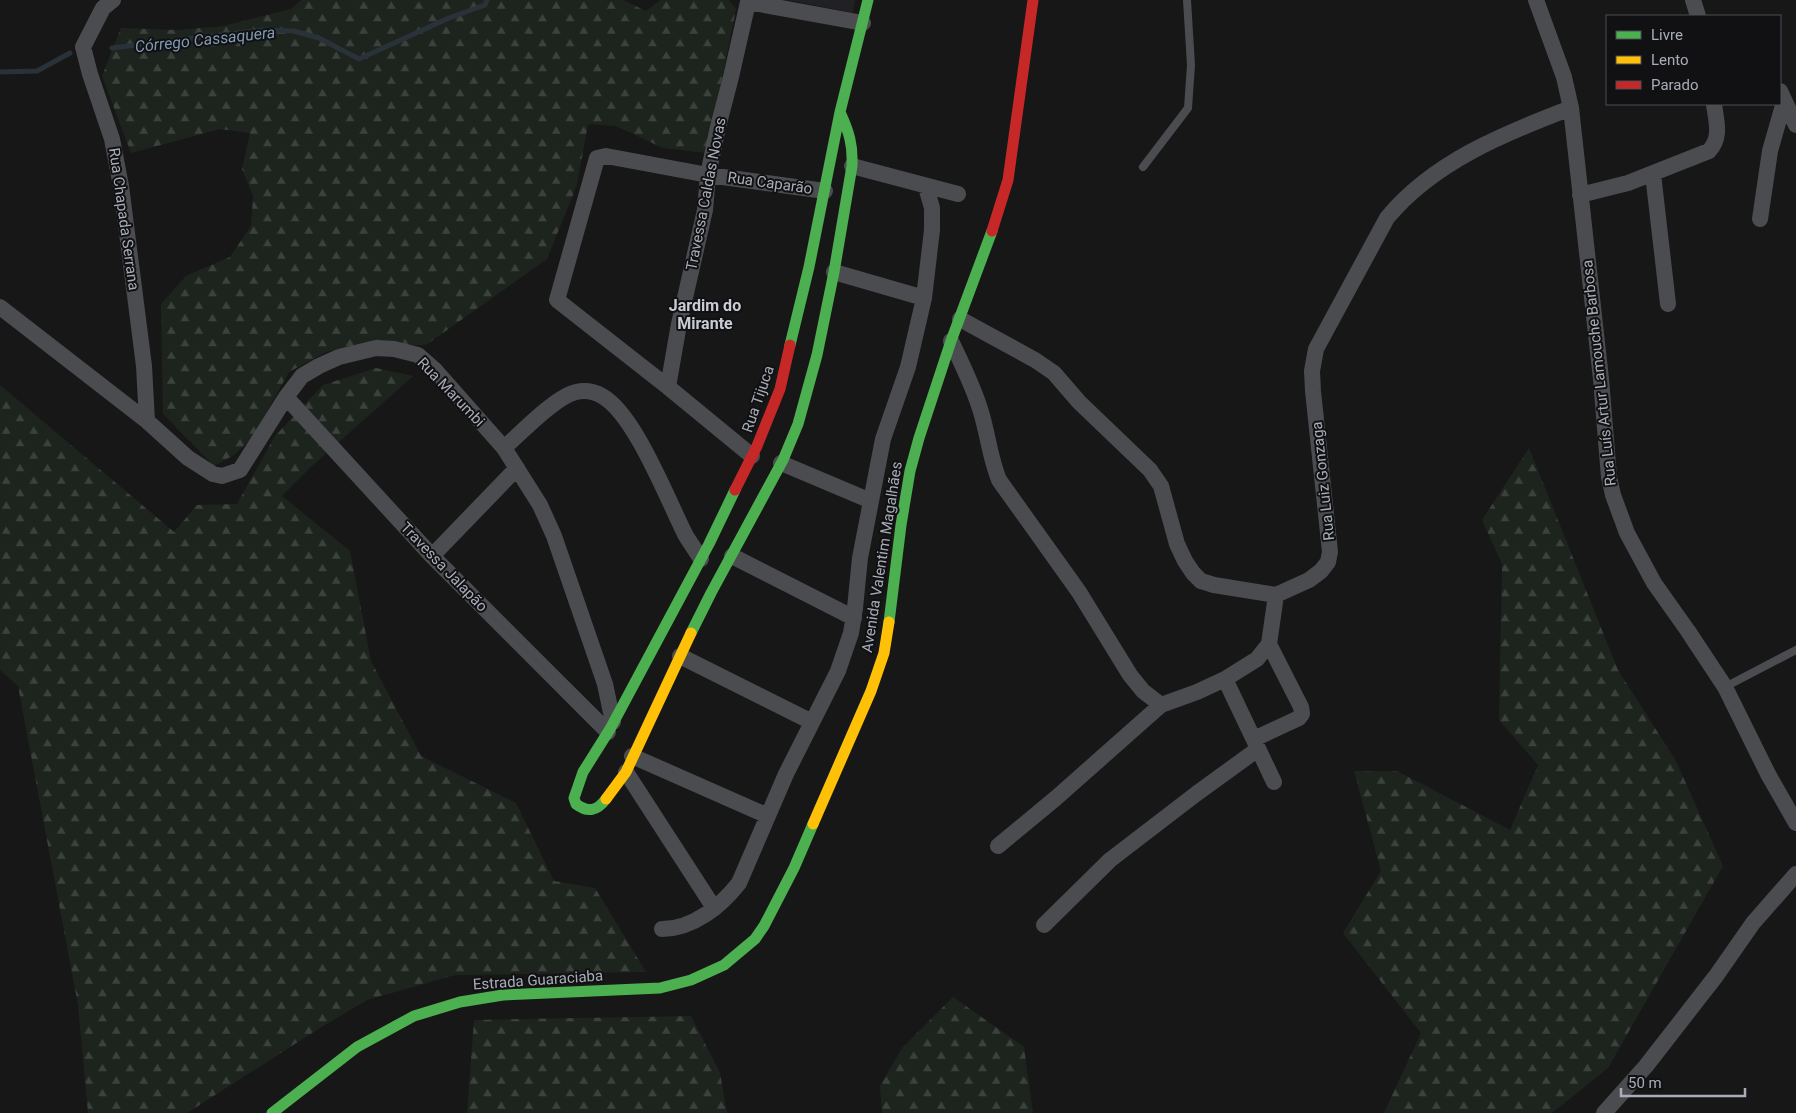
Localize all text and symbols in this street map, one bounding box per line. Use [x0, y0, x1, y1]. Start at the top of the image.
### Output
legend [1606, 15, 1781, 105]
water label: Córrego Cassaquera [134, 23, 276, 56]
text: Livre [1651, 26, 1683, 44]
text: Lento [1651, 51, 1689, 69]
text: Parado [1651, 76, 1699, 94]
street label: Travessa Caldas Novas [682, 116, 730, 272]
street label: Rua Chapada Serrana [105, 147, 143, 291]
street label: Rua Caparão [726, 168, 814, 198]
street label: Rua Luís Artur Lamouche Barbosa [1578, 259, 1620, 487]
district label: Jardim do Mirante [669, 296, 741, 333]
street label: Rua Marumbi [414, 354, 488, 430]
street label: Rua Tijuca [738, 363, 778, 435]
street label: Rua Luiz Gonzaga [1308, 421, 1338, 541]
street label: Avenida Valentim Magalhães [858, 460, 906, 654]
street label: Travessa Jalapão [397, 519, 491, 615]
street label: Estrada Guaraciaba [472, 966, 604, 994]
scale bar [1621, 1066, 1745, 1098]
text: 50 m [1628, 1074, 1662, 1092]

